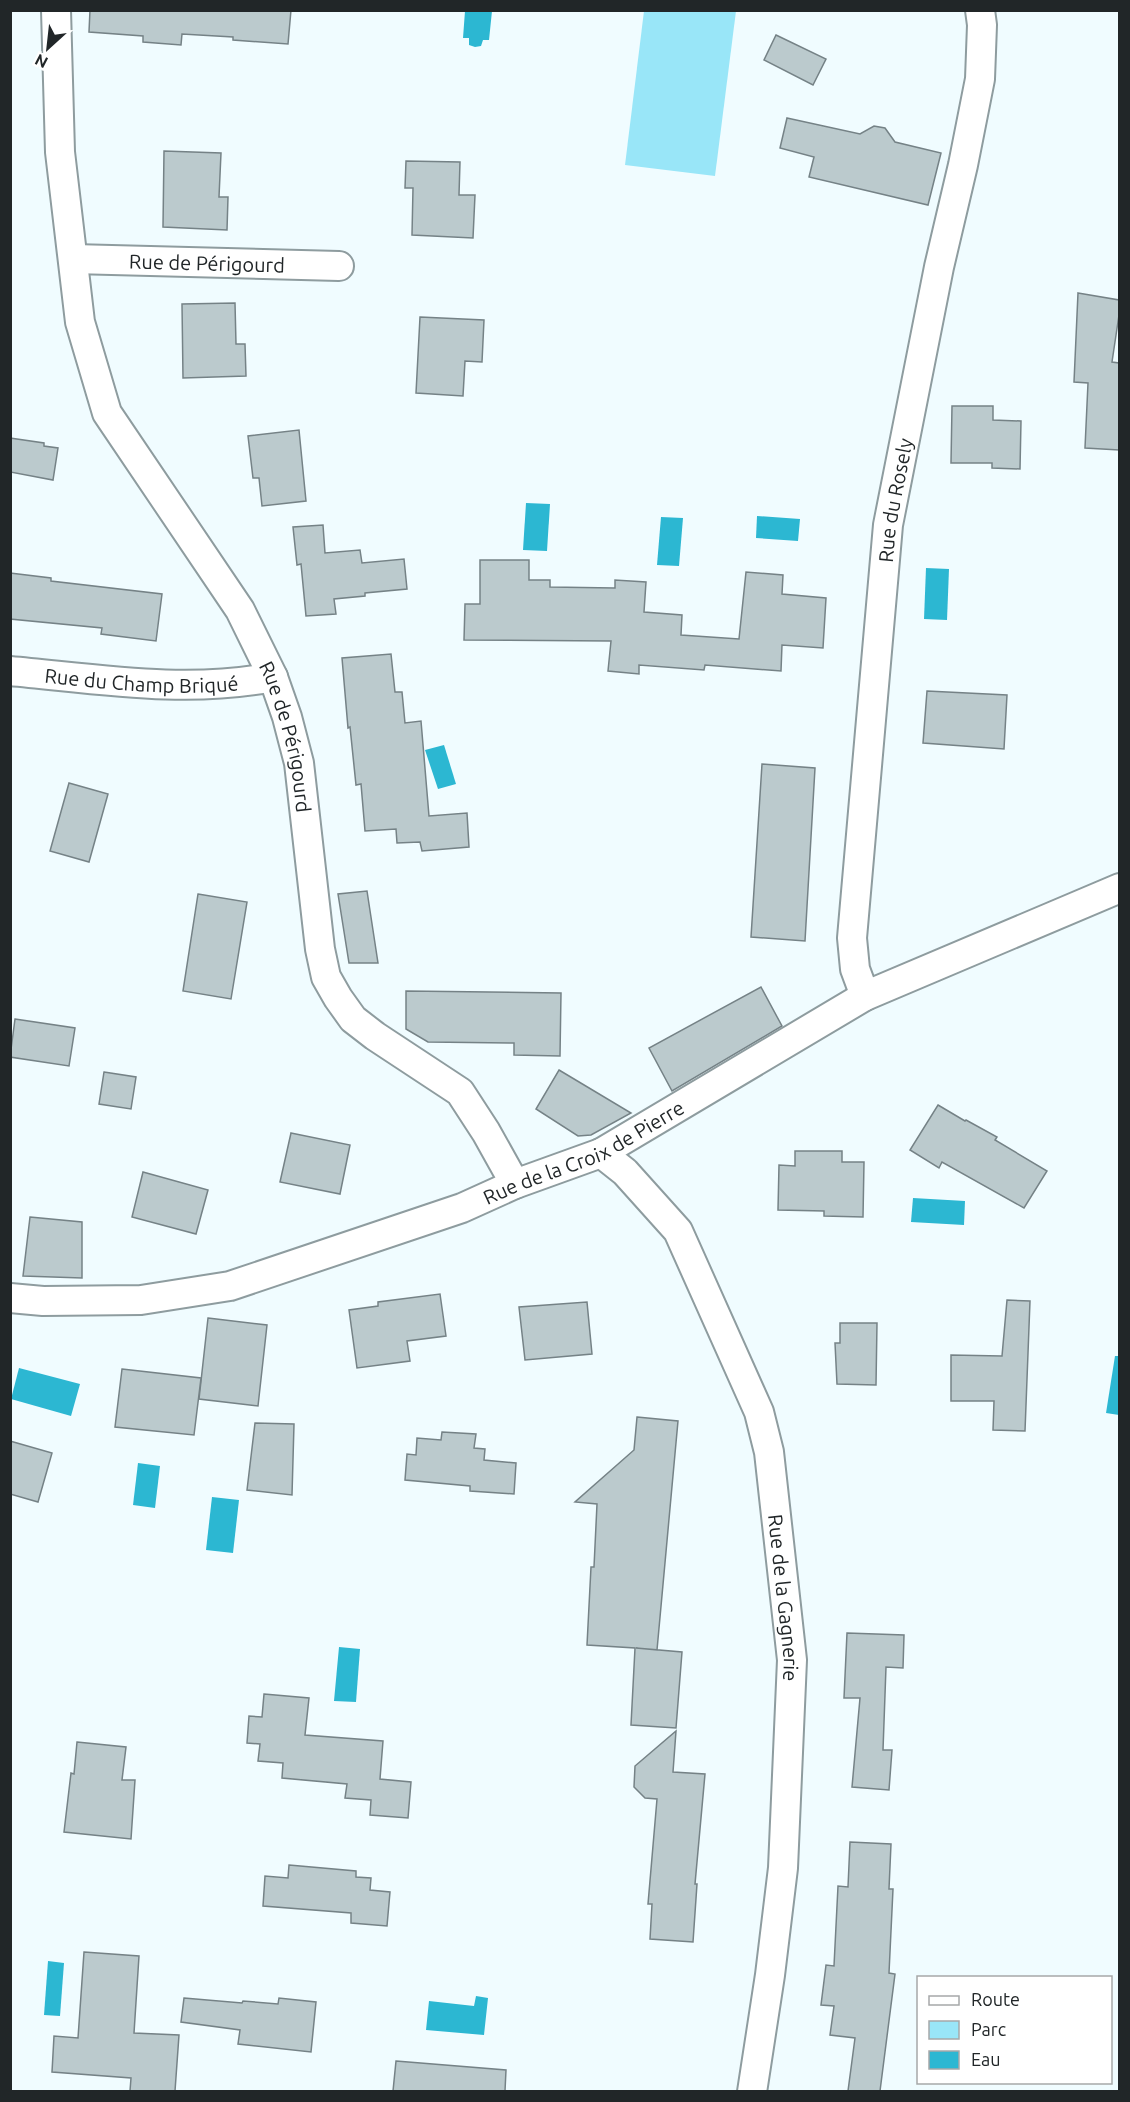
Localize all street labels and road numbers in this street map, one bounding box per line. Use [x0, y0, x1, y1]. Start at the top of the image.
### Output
street label: Rue de Périgourd [129, 249, 285, 276]
street label: Rue du Rosely [873, 436, 917, 563]
street label: Rue de Périgourd [255, 657, 316, 813]
street label: Rue du Champ Briqué [44, 663, 239, 696]
street label: Rue de la Croix de Pierre [479, 1095, 688, 1208]
street label: Rue de la Gagnerie [764, 1513, 804, 1682]

